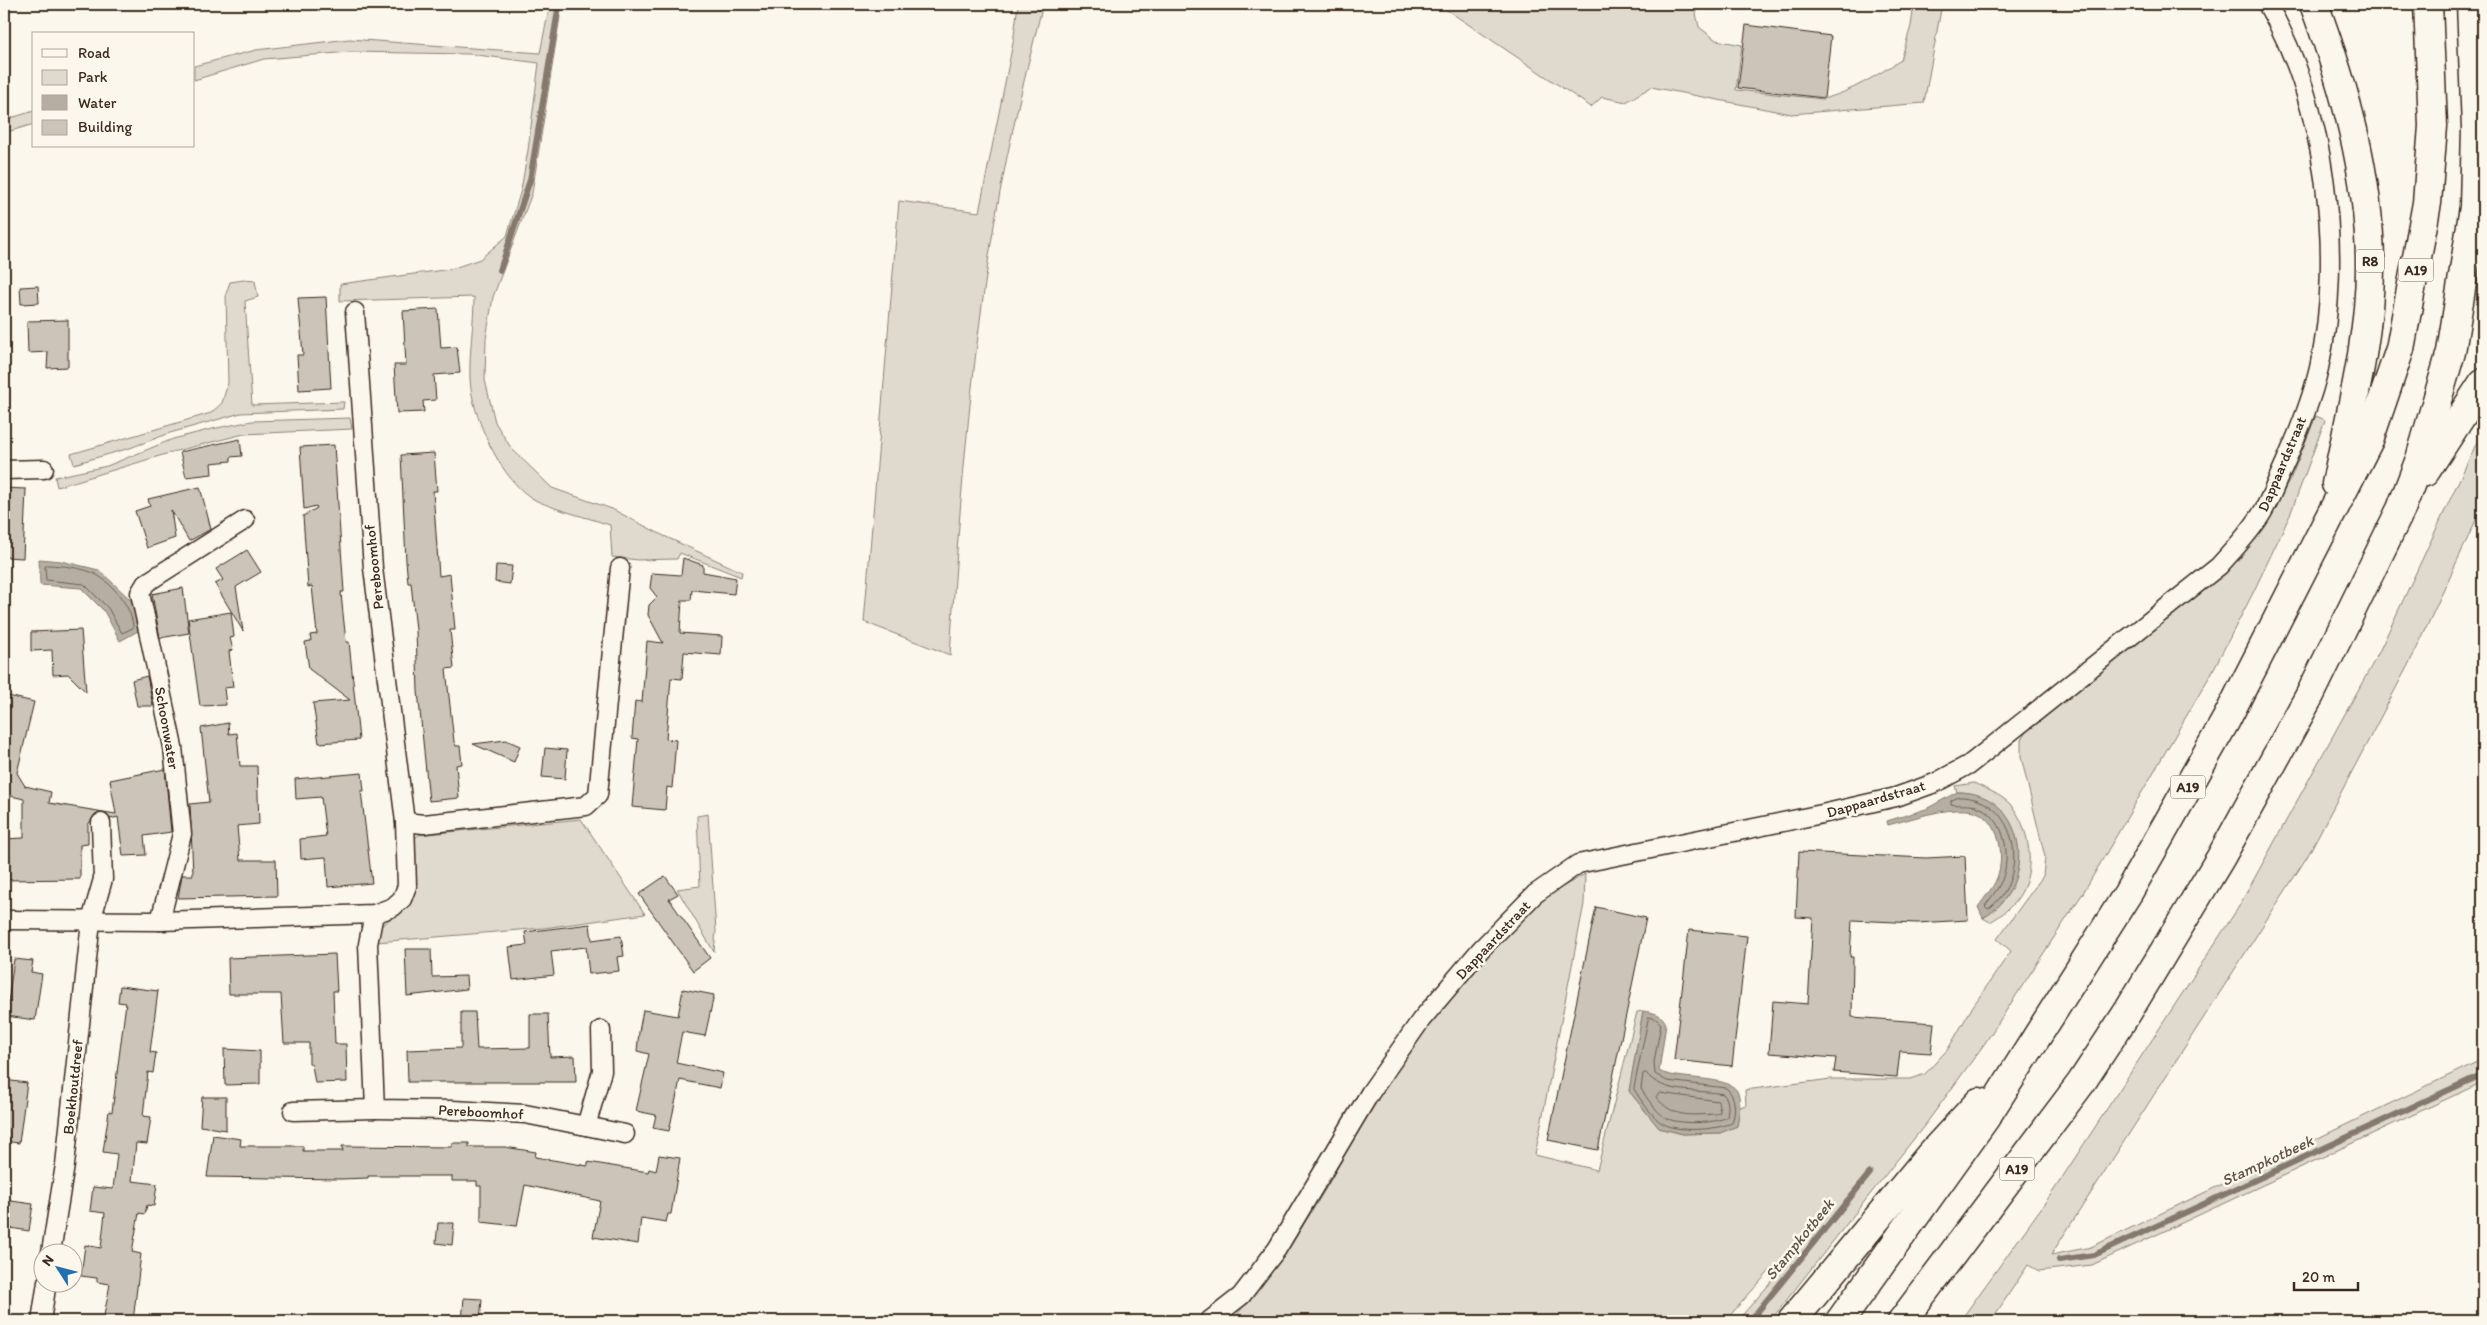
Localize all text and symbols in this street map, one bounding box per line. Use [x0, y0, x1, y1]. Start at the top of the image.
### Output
legend [32, 32, 195, 148]
text: Road [78, 44, 111, 62]
text: Park [78, 68, 108, 86]
text: Water [78, 94, 117, 112]
text: Building [78, 118, 132, 136]
road number: R8 [2356, 250, 2384, 272]
road number: A19 [2398, 258, 2434, 282]
street label: Dappaardstraat [2254, 413, 2310, 514]
street label: Pereboomhof [361, 523, 387, 610]
street label: Schoonwater [151, 685, 183, 771]
street label: Dappaardstraat [1825, 776, 1928, 822]
road number: A19 [2170, 776, 2206, 799]
street label: Dappaardstraat [1452, 896, 1534, 983]
street label: Boekhoutdreef [59, 1038, 87, 1135]
street label: Pereboomhof [438, 1101, 524, 1123]
water label: Stampkotbeek [2218, 1131, 2317, 1190]
road number: A19 [2000, 1158, 2034, 1180]
water label: Stampkotbeek [1761, 1194, 1838, 1284]
north arrow [32, 1242, 82, 1292]
text: N [38, 1252, 58, 1269]
scale bar [2294, 1260, 2358, 1292]
text: 20 m [2302, 1268, 2336, 1286]

